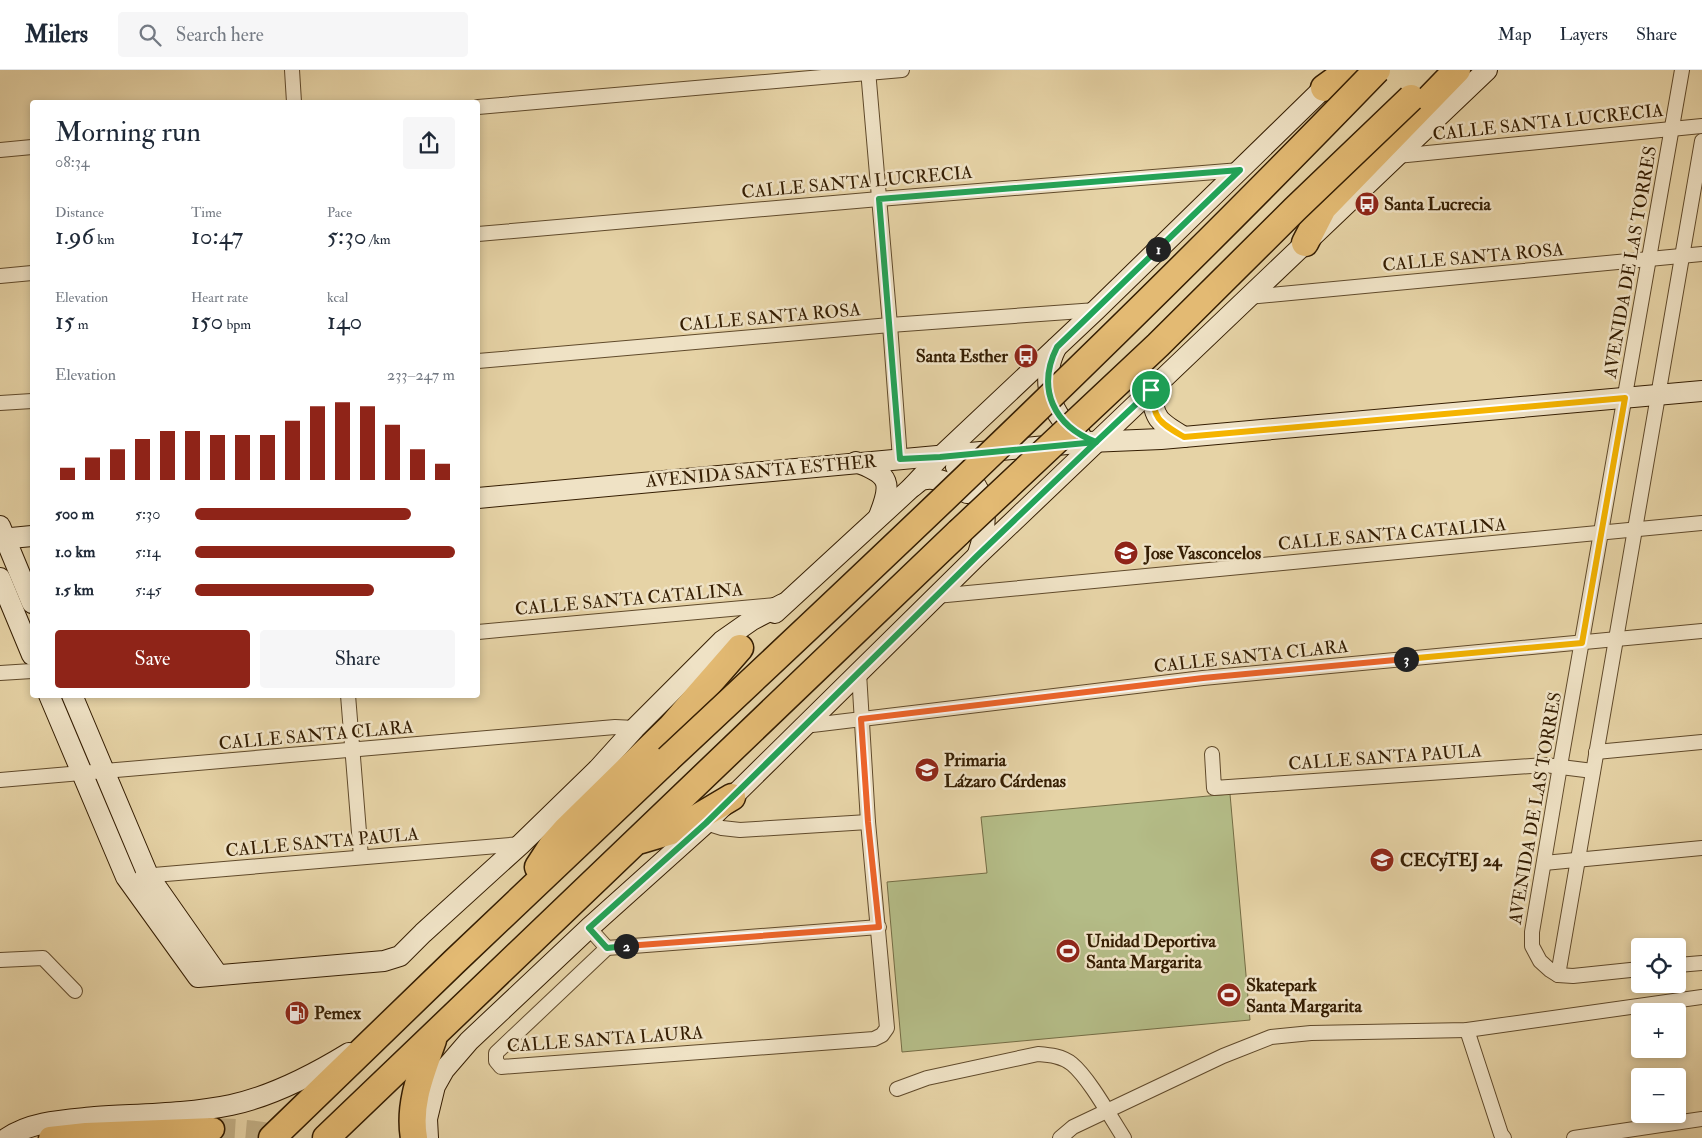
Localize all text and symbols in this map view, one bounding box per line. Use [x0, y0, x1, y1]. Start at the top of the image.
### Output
search box [118, 12, 468, 57]
text: Milers [25, 19, 88, 50]
icon: search [136, 21, 164, 49]
text: Search here [176, 23, 264, 47]
text: Map [1498, 23, 1532, 46]
text: Layers [1560, 23, 1608, 46]
text: Share [1636, 23, 1677, 46]
street label: CALLE SANTA LUCRECIA [1432, 99, 1665, 146]
text: Morning run [55, 115, 201, 150]
button: share [403, 117, 455, 169]
street label: AVENIDA DE LAS TORRES [1599, 144, 1662, 381]
text: 08:34 [55, 152, 89, 172]
street label: CALLE SANTA LUCRECIA [741, 161, 974, 204]
bus stop icon: Santa Lucrecia [1354, 191, 1380, 217]
place label: Santa Lucrecia [1384, 193, 1491, 216]
text: Distance [55, 204, 104, 221]
text: Time [191, 204, 222, 221]
text: Pace [327, 204, 352, 221]
text: 1.96 [55, 221, 94, 252]
text: 10:47 [191, 221, 243, 252]
text: 5:30 [327, 221, 367, 252]
text: km [94, 231, 115, 248]
text: /km [367, 231, 391, 248]
pin: 1 [1146, 236, 1170, 262]
street label: CALLE SANTA ROSA [1381, 238, 1565, 277]
text: 1 [1156, 241, 1161, 258]
text: Elevation [55, 289, 108, 306]
text: Heart rate [191, 289, 248, 306]
text: kcal [327, 289, 348, 306]
street label: CALLE SANTA ROSA [678, 298, 862, 337]
text: 15 [55, 306, 75, 337]
text: 150 [191, 306, 223, 337]
text: 140 [327, 306, 362, 337]
text: m [75, 316, 89, 333]
text: bpm [223, 316, 251, 333]
bus stop icon: Santa Esther [1013, 343, 1039, 369]
place label: Santa Esther [916, 345, 1008, 368]
text: Elevation [55, 365, 116, 385]
text: 233–247 m [387, 365, 455, 385]
pin [1130, 369, 1172, 411]
icon: arrive [1137, 376, 1165, 404]
street label: AVENIDA SANTA ESTHER [644, 450, 879, 493]
text: 500 m [55, 504, 94, 524]
text: 5:30 [135, 504, 160, 524]
street label: CALLE SANTA CATALINA [1277, 513, 1508, 556]
school or university icon: Jose Vasconcelos [1113, 540, 1139, 566]
text: 1.0 km [55, 542, 95, 562]
text: 5:14 [135, 542, 160, 562]
place label: Jose Vasconcelos [1143, 542, 1261, 565]
street label: CALLE SANTA CATALINA [514, 578, 745, 621]
text: 1.5 km [55, 580, 94, 600]
text: 5:45 [135, 580, 162, 600]
button: Save [55, 630, 250, 688]
button: Share [260, 630, 455, 688]
street label: CALLE SANTA CLARA [1153, 635, 1350, 678]
pin: 3 [1394, 646, 1418, 672]
text: 3 [1404, 651, 1409, 668]
street label: AVENIDA DE LAS TORRES [1504, 690, 1567, 927]
street label: CALLE SANTA CLARA [218, 715, 415, 755]
street label: CALLE SANTA PAULA [1287, 739, 1483, 776]
place label: Primaria Lázaro Cárdenas [944, 749, 1066, 793]
school or university icon: Primaria Lázaro Cárdenas [914, 757, 940, 783]
street label: CALLE SANTA PAULA [224, 823, 420, 862]
school or university icon: CECyTEJ 24 [1369, 847, 1395, 873]
place label: CECyTEJ 24 [1400, 849, 1503, 872]
place label: Unidad Deportiva Santa Margarita [1086, 930, 1216, 974]
pin: 2 [614, 934, 638, 958]
text: 2 [623, 938, 630, 955]
sports icon: Unidad Deportiva Santa Margarita [1055, 938, 1081, 964]
map controls [1631, 938, 1686, 1123]
button: locate [1631, 938, 1686, 993]
place label: Skatepark Santa Margarita [1246, 974, 1362, 1018]
sports icon: Skatepark Santa Margarita [1216, 982, 1242, 1008]
fuel station icon: Pemex [284, 1000, 310, 1026]
place label: Pemex [314, 1002, 362, 1025]
button: + [1631, 1003, 1686, 1058]
street label: CALLE SANTA LAURA [506, 1021, 705, 1058]
button: − [1631, 1068, 1686, 1123]

